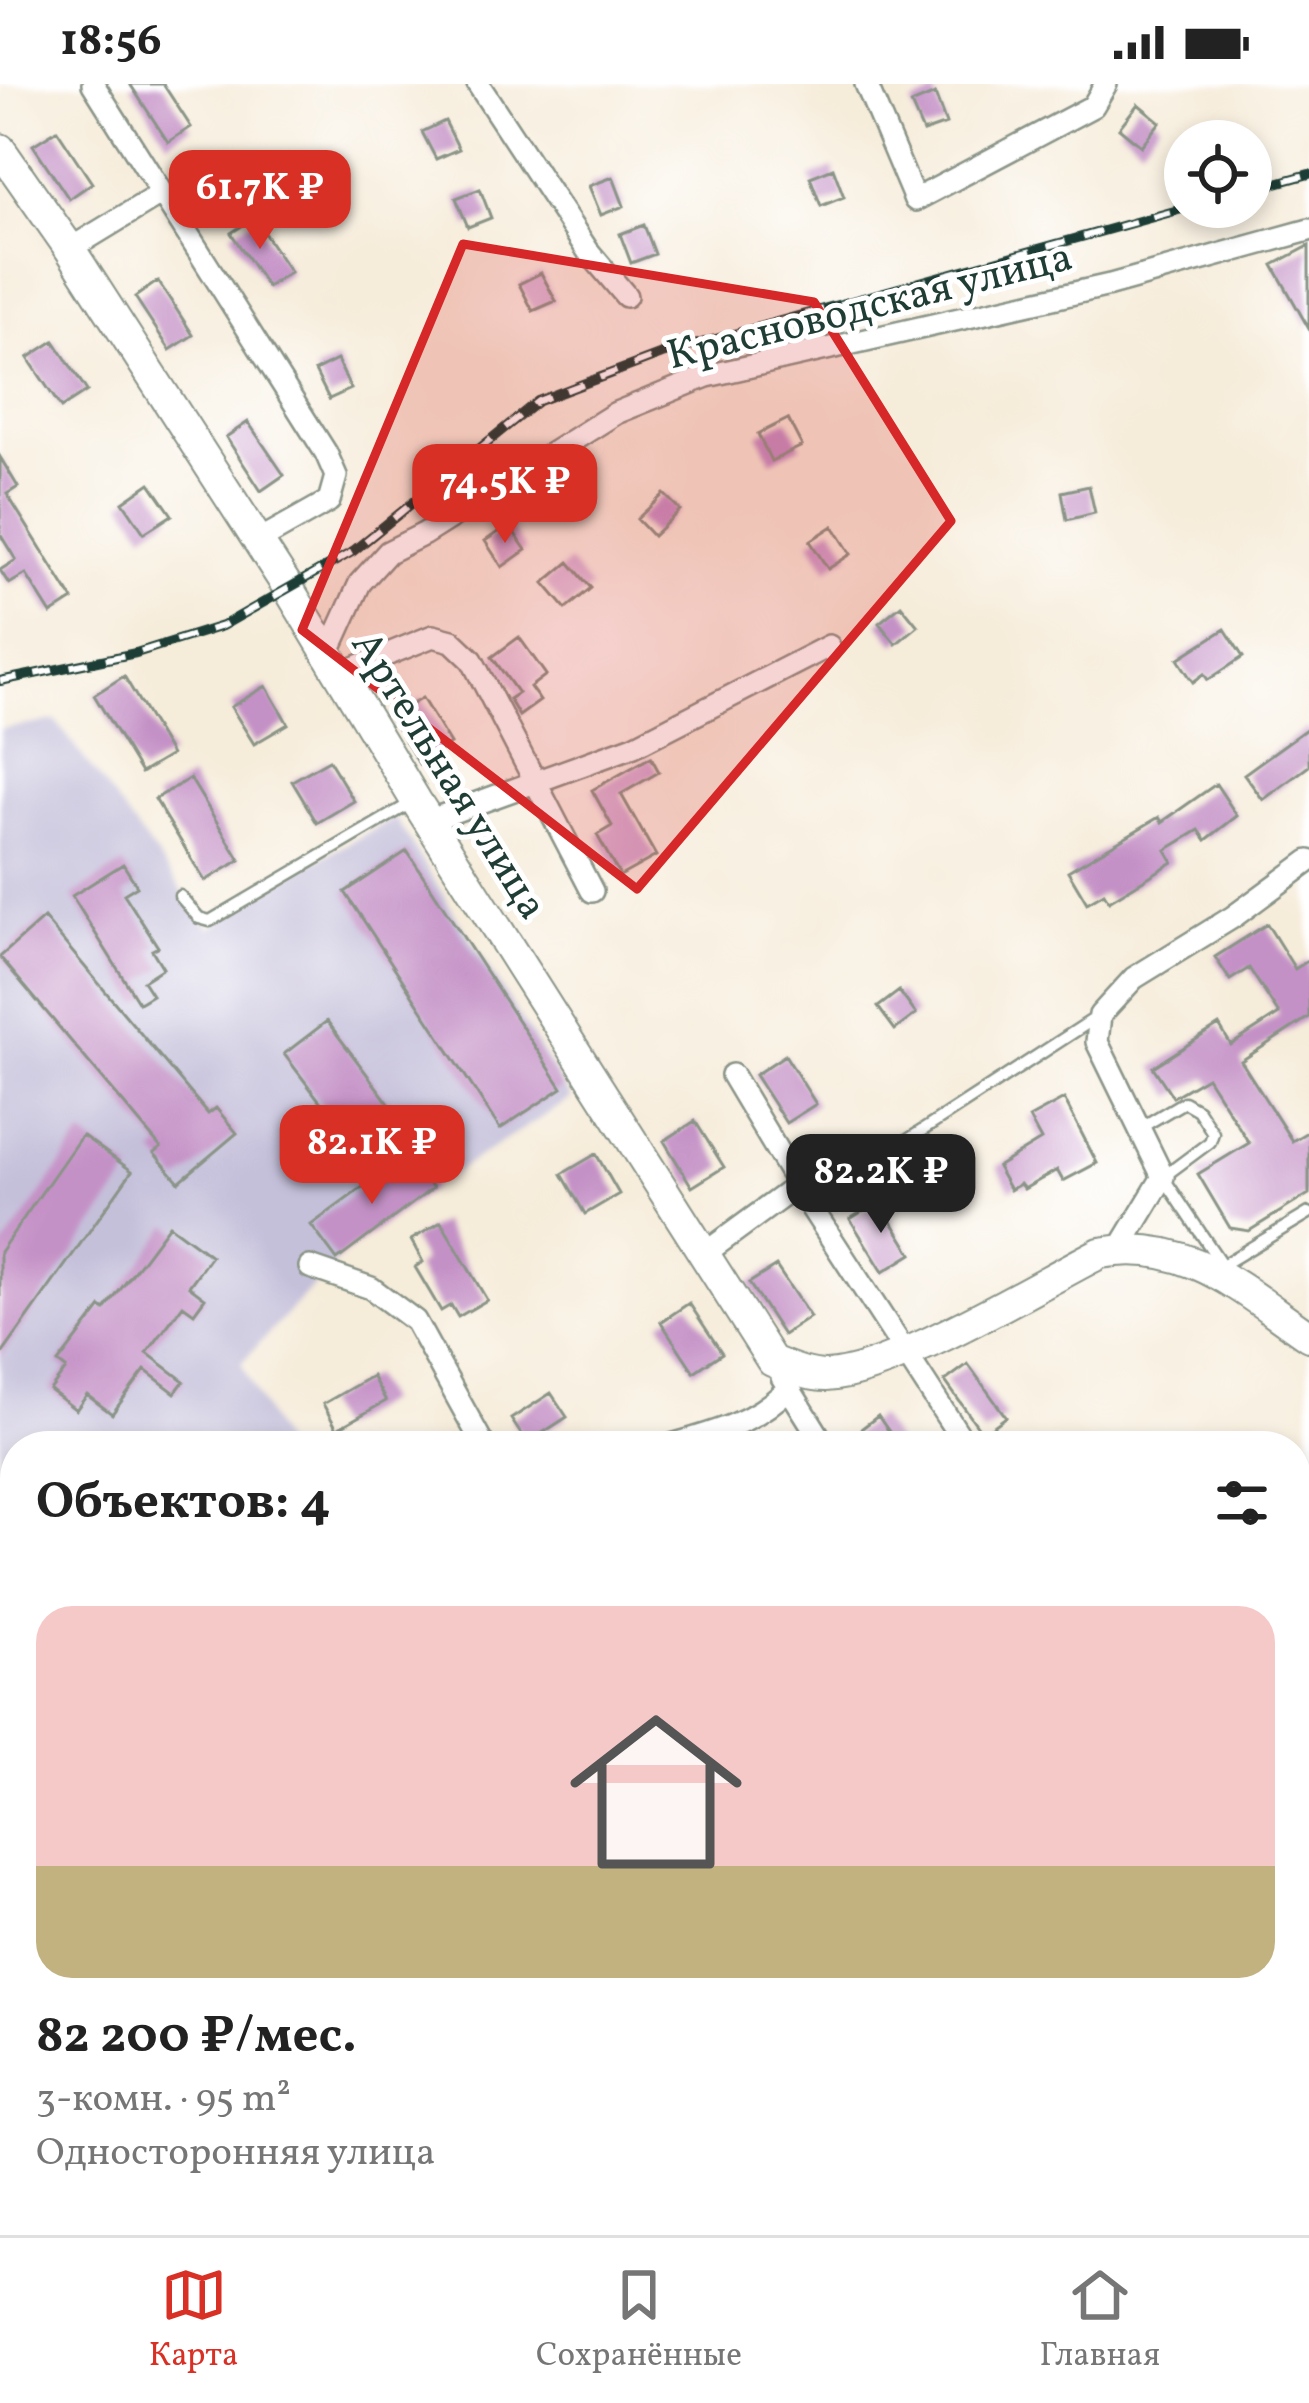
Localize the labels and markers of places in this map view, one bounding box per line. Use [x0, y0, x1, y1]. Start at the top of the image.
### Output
pin: 61.7K ₽ [149, 150, 371, 252]
pin: 74.5K ₽ [394, 444, 616, 546]
pin: 82.1K ₽ [261, 1105, 483, 1207]
pin: 82.2K ₽ [770, 1134, 992, 1236]

